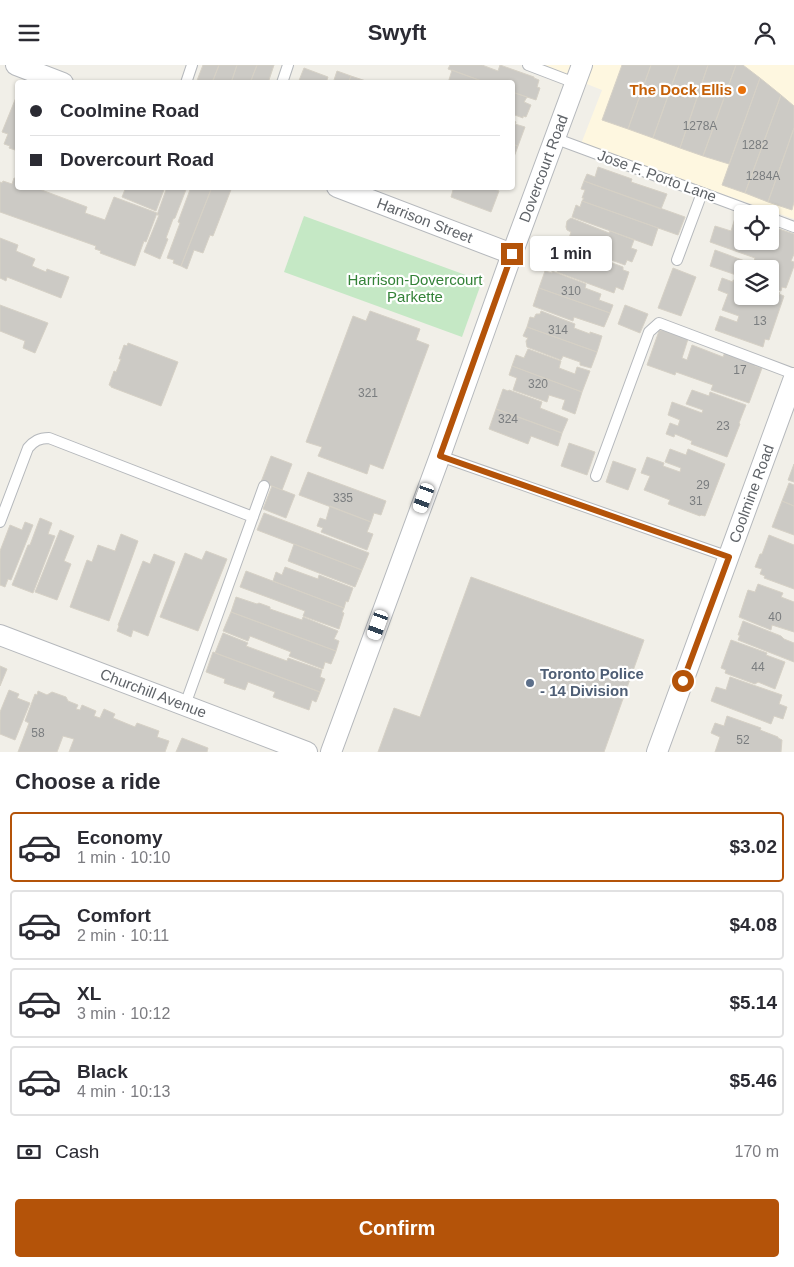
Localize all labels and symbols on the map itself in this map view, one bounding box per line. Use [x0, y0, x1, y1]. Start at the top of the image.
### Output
place label: The Dock Ellis [629, 81, 732, 98]
marker: The Dock Ellis [736, 84, 748, 96]
street label: Dovercourt Road [516, 112, 571, 225]
house number: 1278A [683, 119, 717, 133]
house number: 1282 [742, 138, 769, 152]
street label: Jose F. Porto Lane [595, 146, 719, 205]
house number: 1284A [746, 169, 780, 183]
street label: Harrison Street [375, 194, 476, 246]
callout: 1 min [530, 237, 612, 271]
route end [501, 243, 523, 265]
park label: Harrison-Dovercourt Parkette [347, 271, 483, 305]
house number: 310 [561, 284, 581, 298]
house number: 13 [753, 314, 767, 328]
house number: 314 [548, 323, 568, 337]
house number: 17 [733, 363, 747, 377]
house number: 320 [528, 377, 548, 391]
house number: 321 [358, 386, 378, 400]
house number: 324 [498, 412, 518, 426]
house number: 23 [716, 419, 730, 433]
street label: Coolmine Road [725, 442, 777, 545]
house number: 29 [696, 478, 710, 492]
car [411, 481, 436, 515]
house number: 335 [333, 491, 353, 505]
house number: 31 [689, 494, 703, 508]
car [365, 608, 390, 642]
house number: 40 [768, 610, 782, 624]
house number: 44 [751, 660, 765, 674]
street label: Churchill Avenue [98, 665, 209, 721]
place label: Toronto Police - 14 Division [540, 665, 644, 699]
route start [672, 670, 694, 692]
marker: Toronto Police - 14 Division [524, 677, 536, 689]
house number: 58 [31, 726, 45, 740]
house number: 52 [736, 733, 750, 747]

